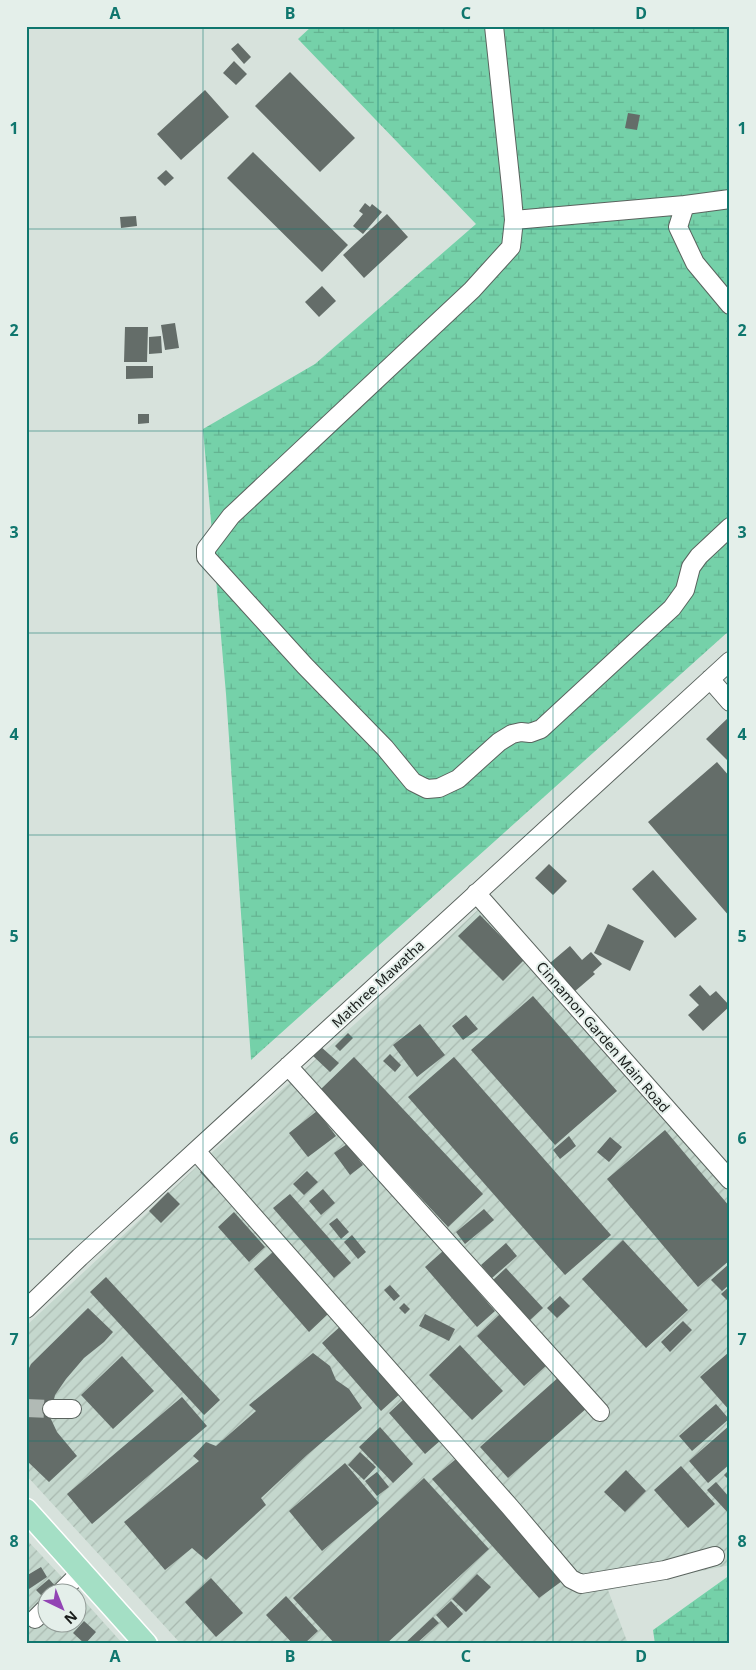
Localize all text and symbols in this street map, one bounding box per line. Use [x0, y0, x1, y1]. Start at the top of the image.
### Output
text: A [109, 2, 121, 24]
text: B [285, 2, 295, 24]
text: C [461, 2, 471, 24]
text: D [635, 2, 647, 24]
text: 1 [9, 117, 19, 139]
text: 1 [737, 117, 747, 139]
text: 2 [9, 319, 19, 341]
text: 2 [737, 319, 747, 341]
text: 3 [9, 521, 19, 543]
text: 3 [737, 521, 747, 543]
text: 4 [9, 723, 19, 745]
text: 4 [737, 723, 747, 745]
text: 5 [9, 925, 19, 947]
text: 5 [737, 925, 747, 947]
street label: Mathree Mawatha [327, 936, 428, 1032]
street label: Cinnamon Garden Main Road [533, 957, 674, 1116]
text: 6 [9, 1127, 19, 1149]
text: 6 [737, 1127, 747, 1149]
text: 7 [9, 1328, 19, 1350]
text: 7 [737, 1328, 747, 1350]
text: 8 [9, 1530, 19, 1552]
text: 8 [737, 1530, 747, 1552]
north arrow [38, 1582, 88, 1632]
text: N [61, 1607, 82, 1629]
text: A [109, 1645, 121, 1667]
text: B [285, 1645, 295, 1667]
text: C [461, 1645, 471, 1667]
text: D [635, 1645, 647, 1667]

